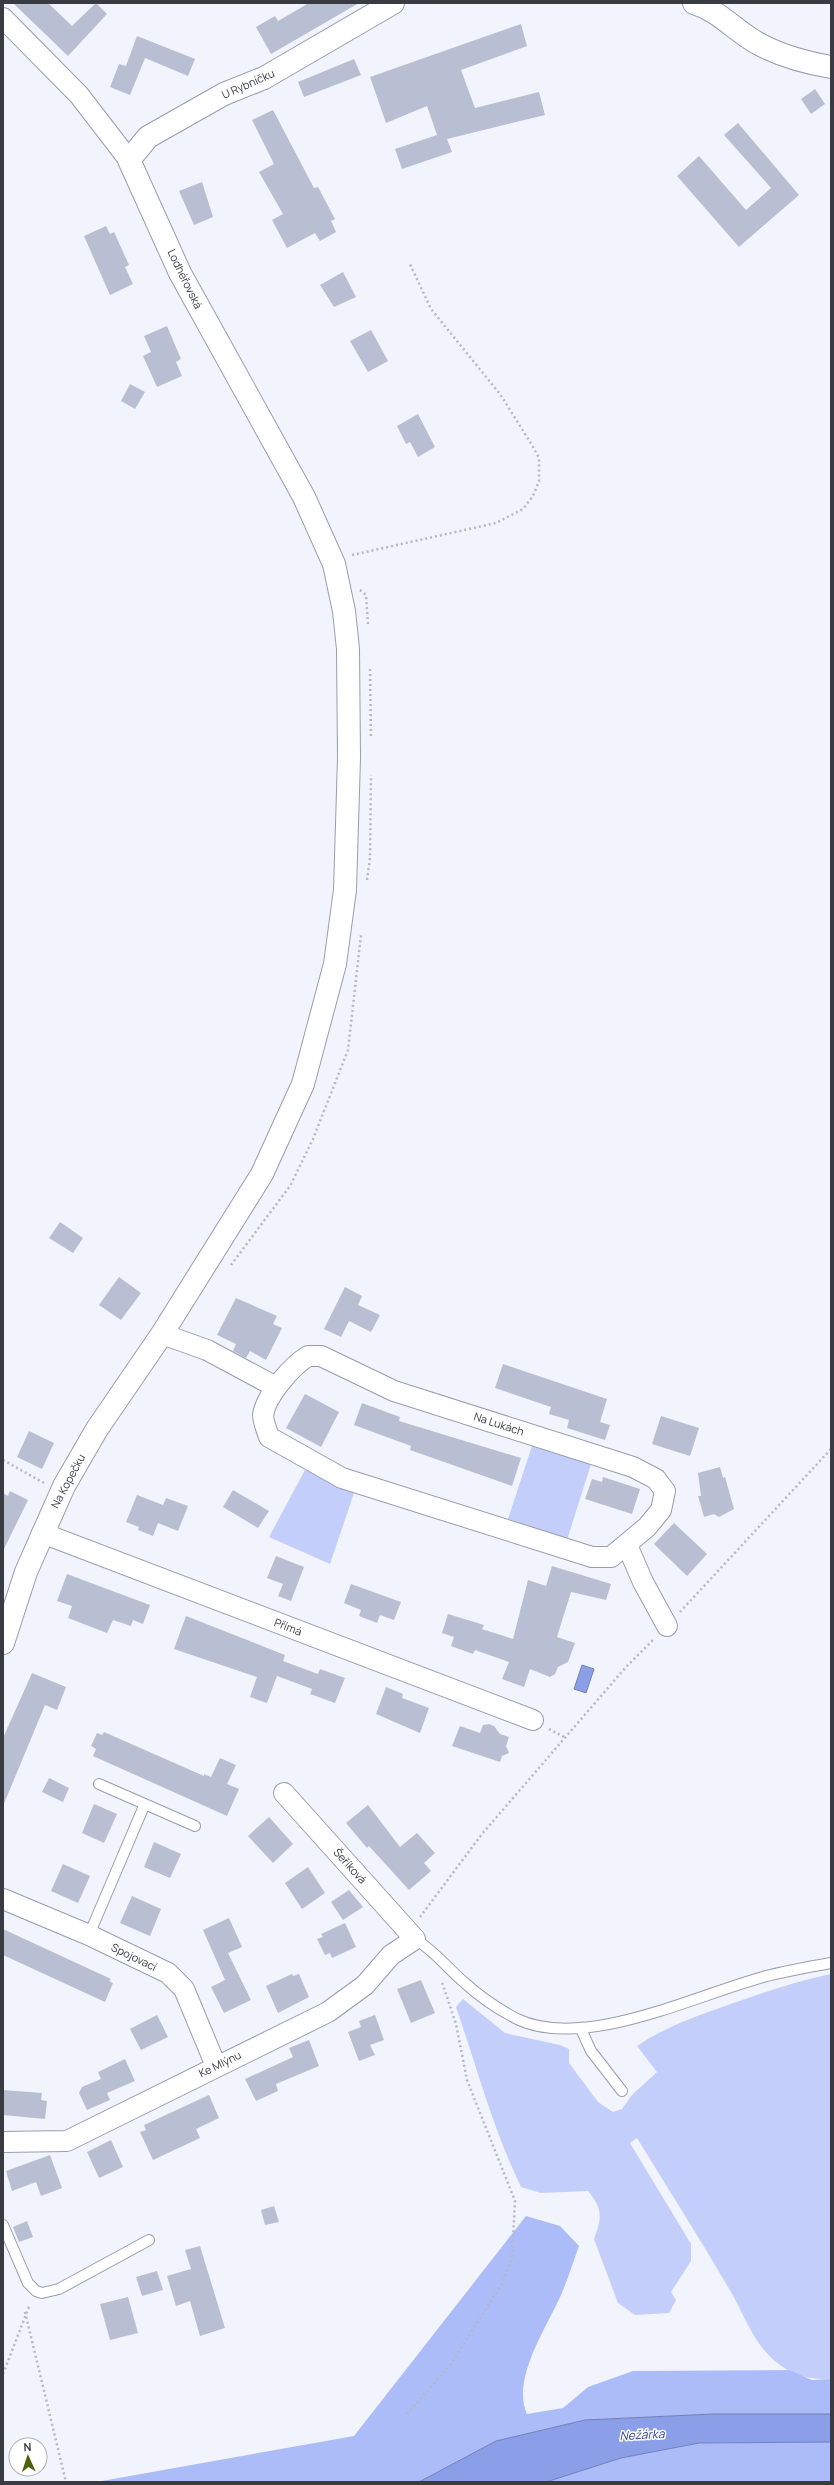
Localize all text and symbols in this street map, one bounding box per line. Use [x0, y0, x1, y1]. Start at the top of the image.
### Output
street label: U Rybníčku [219, 65, 277, 102]
street label: Lodhéřovská [165, 247, 206, 311]
street label: Na Lukách [472, 1408, 526, 1439]
street label: Na Kopečku [47, 1451, 88, 1511]
street label: Přímá [272, 1614, 304, 1639]
street label: Šeříková [330, 1845, 370, 1887]
street label: Spojovací [109, 1939, 160, 1974]
street label: Ke Mlýnu [196, 2047, 243, 2080]
water label: Nežárka [619, 2425, 666, 2444]
north arrow [8, 2437, 48, 2477]
text: N [23, 2439, 32, 2454]

